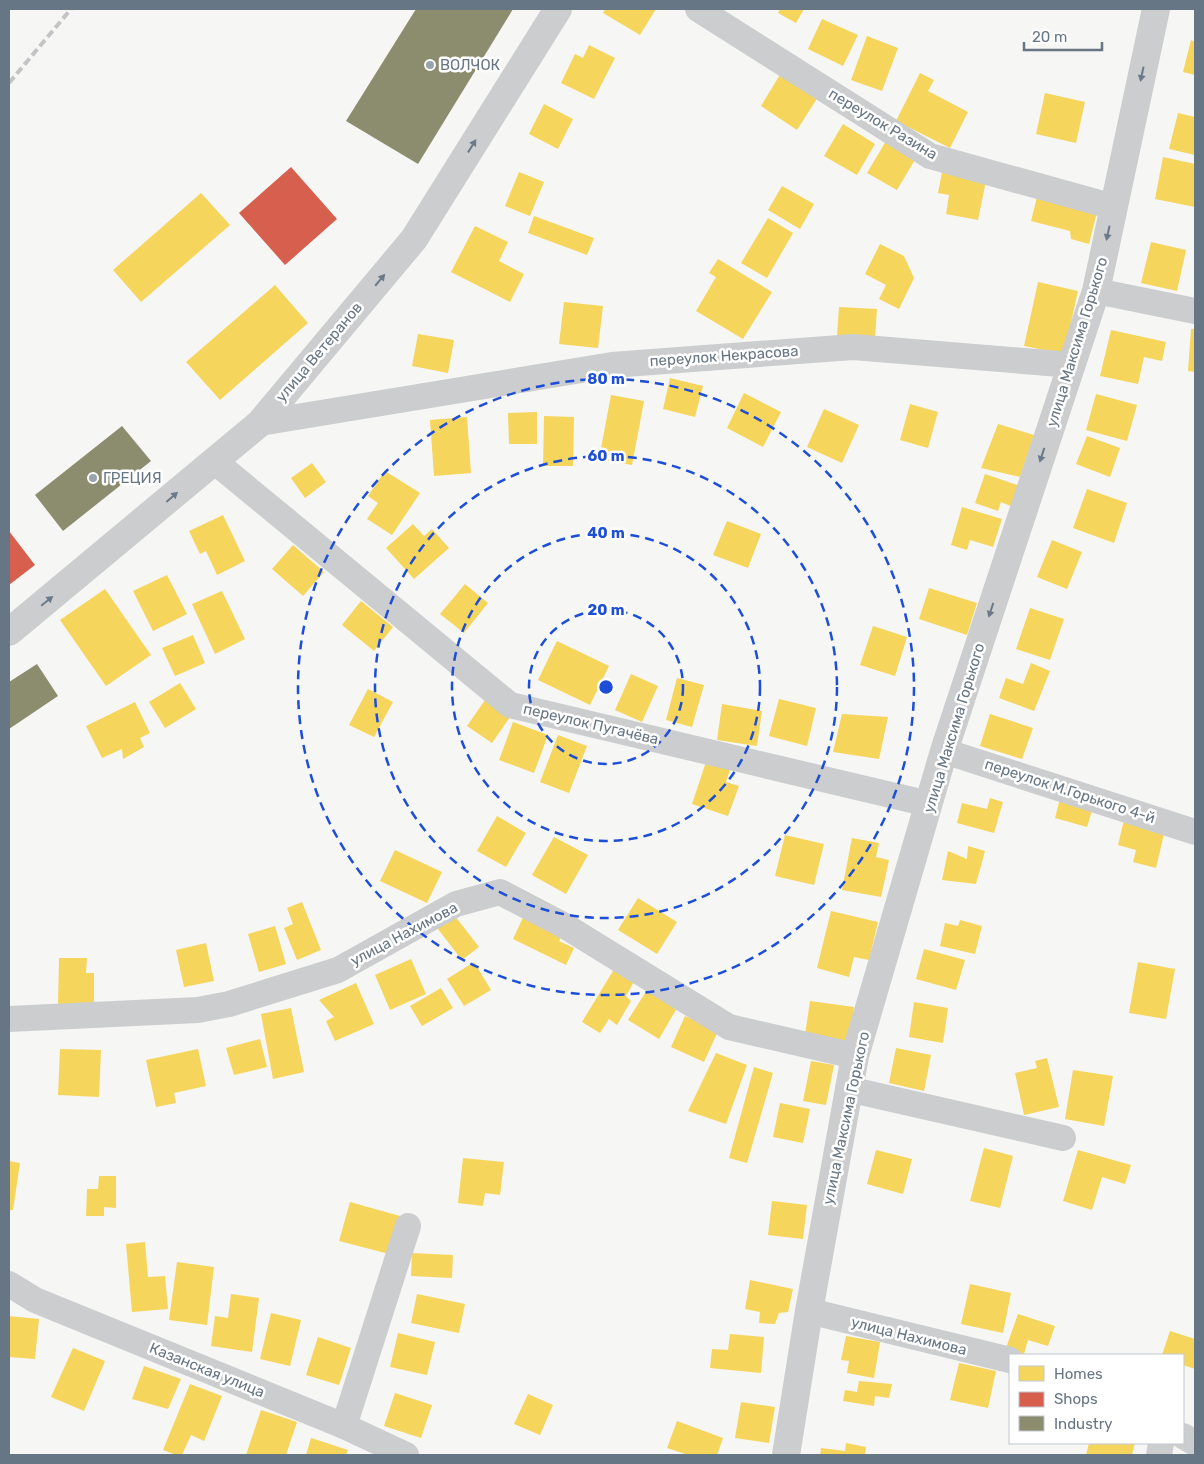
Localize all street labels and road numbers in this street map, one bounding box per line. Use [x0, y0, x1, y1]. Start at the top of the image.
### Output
street label: переулок Разина [826, 85, 940, 163]
street label: улица Максима Горького [1043, 255, 1111, 429]
street label: улица Ветеранов [272, 298, 366, 406]
street label: переулок Некрасова [649, 342, 799, 370]
street label: улица Максима Горького [920, 641, 988, 815]
street label: переулок Пугачёва [522, 700, 660, 748]
street label: переулок М.Горького 4-й [982, 755, 1158, 827]
street label: улица Нахимова [347, 898, 461, 970]
street label: улица Максима Горького [819, 1030, 873, 1206]
street label: улица Нахимова [849, 1313, 969, 1359]
street label: Казанская улица [147, 1339, 267, 1401]

